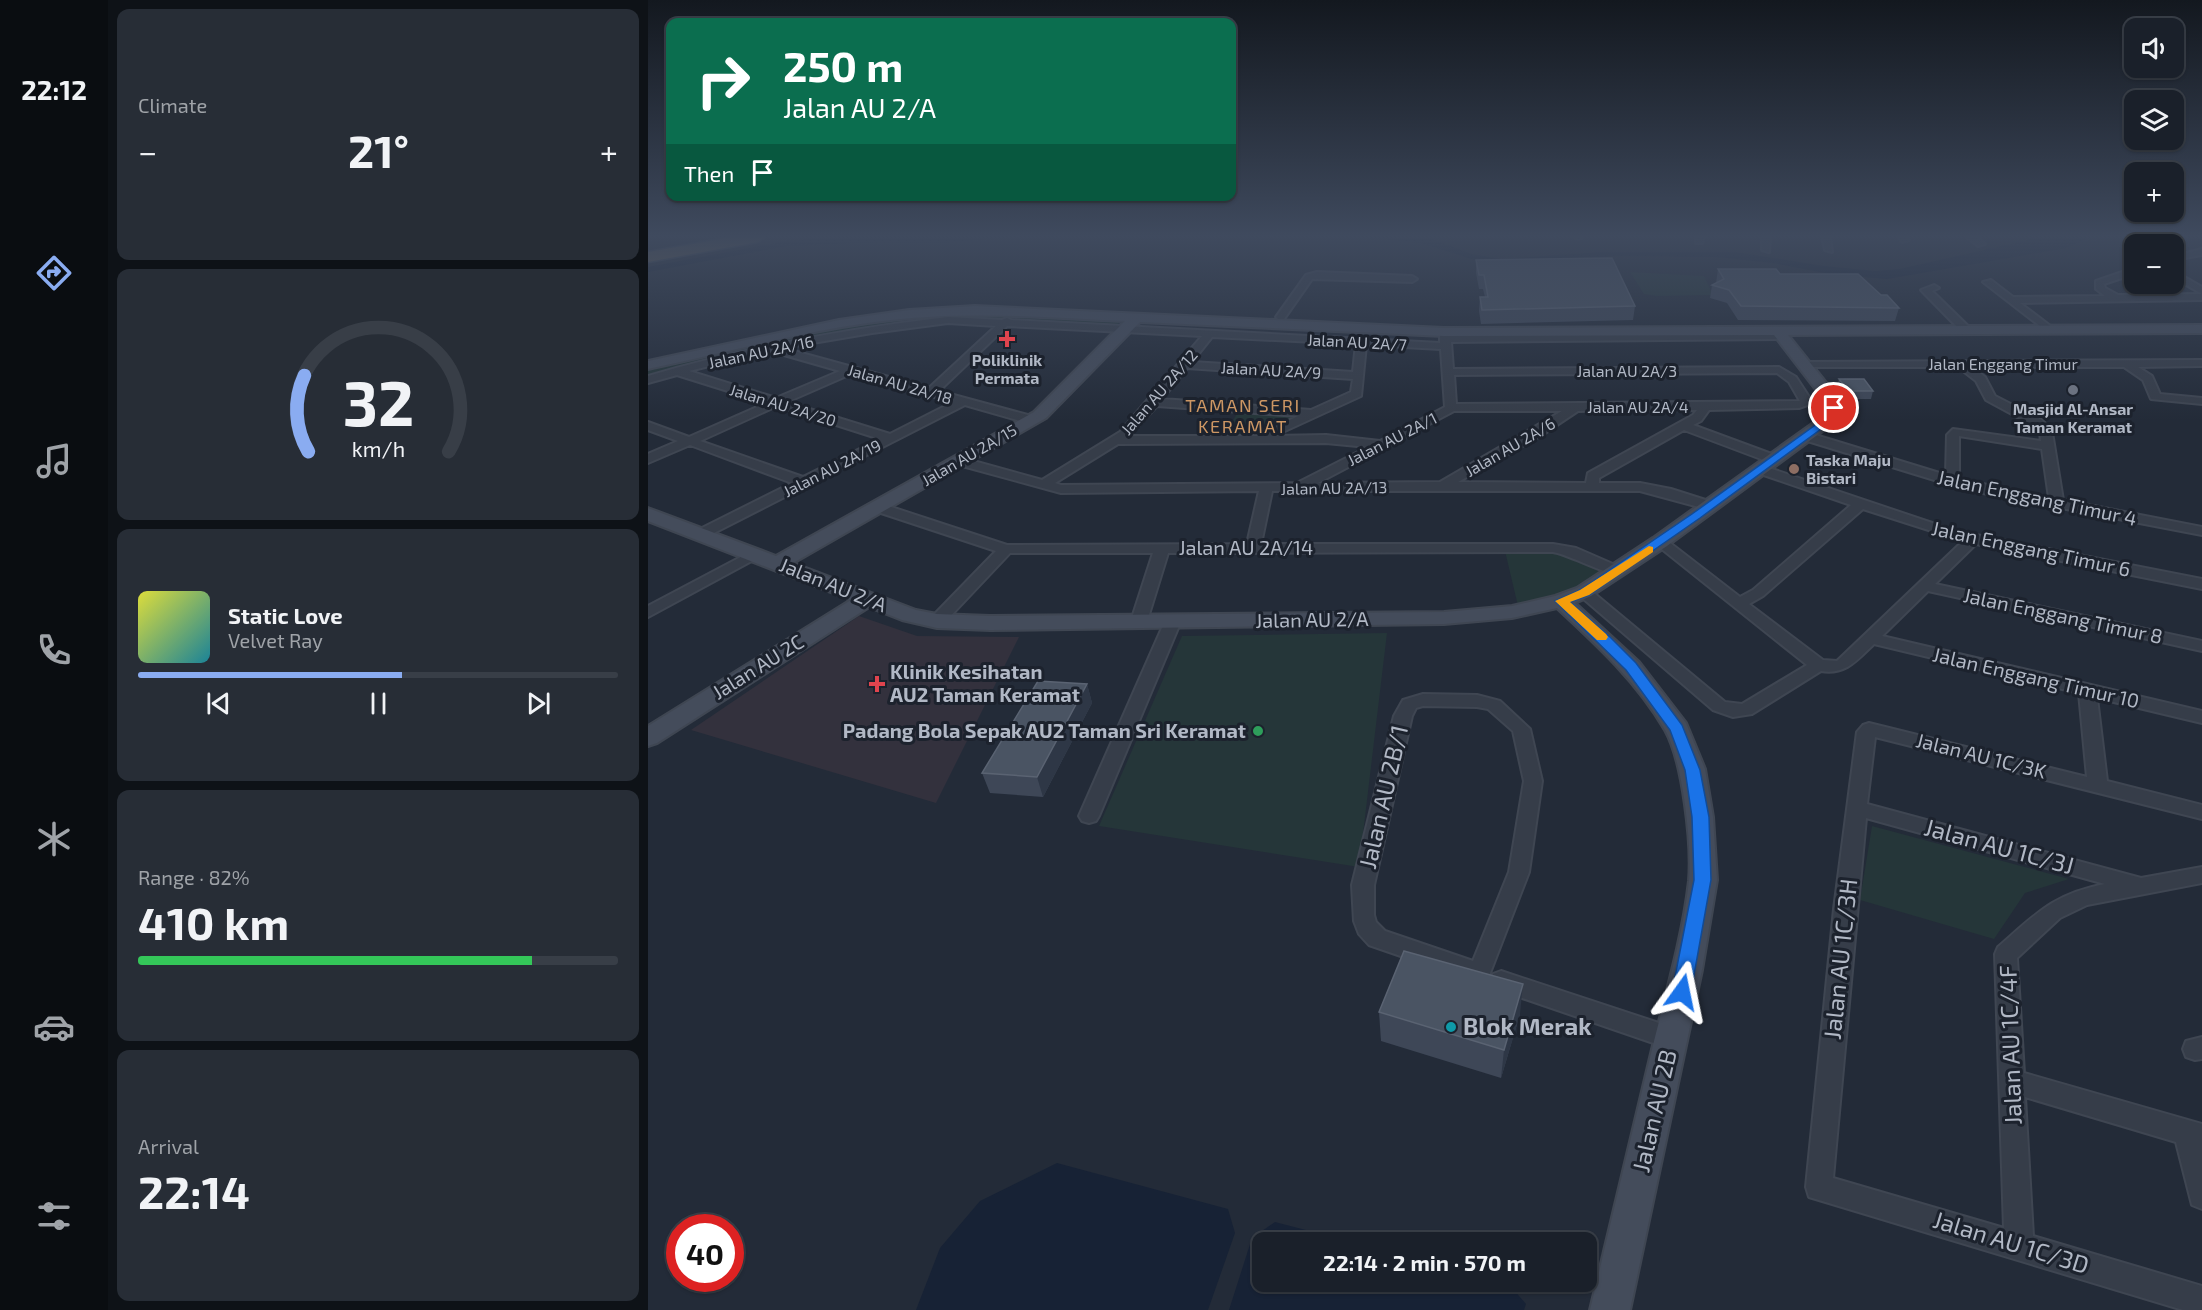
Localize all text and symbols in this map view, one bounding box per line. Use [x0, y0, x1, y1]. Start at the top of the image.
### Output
map controls [2124, 18, 2184, 294]
button: sound [2124, 18, 2184, 78]
text: 250 m [783, 40, 903, 90]
icon: right [684, 42, 762, 120]
text: 22:12 [21, 73, 87, 105]
button: layers [2124, 90, 2184, 150]
text: Jalan AU 2/A [783, 91, 936, 123]
text: Climate [138, 93, 207, 117]
text: 21° [348, 123, 409, 177]
text: − [138, 131, 157, 171]
text: + [600, 131, 618, 171]
icon: arrive [746, 156, 779, 189]
text: Then [684, 160, 734, 186]
button: + [2124, 162, 2184, 222]
button: − [2124, 234, 2184, 294]
icon: directions [33, 252, 75, 294]
street label: Jalan AU 2A/7 [1307, 329, 1407, 354]
marker: Poliklinik Permata [998, 330, 1016, 348]
street label: Jalan AU 2A/16 [707, 331, 815, 372]
street label: Jalan AU 2A/12 [1116, 345, 1201, 438]
place label: Poliklinik Permata [972, 350, 1042, 387]
street label: Jalan Enggang Timur [1928, 354, 2078, 373]
street label: Jalan AU 2A/9 [1220, 357, 1322, 382]
street label: Jalan AU 2A/18 [846, 360, 954, 407]
street label: Jalan AU 2A/3 [1577, 361, 1677, 380]
text: 32 [342, 364, 414, 439]
street label: Jalan AU 2A/20 [728, 379, 839, 430]
pin [1808, 382, 1859, 433]
marker: Masjid Al-Ansar Taman Keramat [2066, 383, 2080, 397]
icon: arrive [1817, 391, 1850, 424]
district label: TAMAN SERI KERAMAT [1185, 394, 1301, 437]
street label: Jalan AU 2A/4 [1587, 397, 1689, 416]
place label: Masjid Al-Ansar Taman Keramat [2013, 399, 2133, 436]
street label: Jalan AU 2A/1 [1344, 408, 1440, 469]
street label: Jalan AU 2A/6 [1461, 413, 1558, 480]
street label: Jalan AU 2A/15 [918, 420, 1020, 489]
street label: Jalan AU 2A/19 [780, 435, 884, 500]
text: km/h [351, 436, 405, 461]
icon: music [33, 440, 75, 482]
place label: Taska Maju Bistari [1806, 450, 1891, 487]
marker: Taska Maju Bistari [1787, 462, 1801, 476]
street label: Jalan Enggang Timur 4 [1935, 464, 2139, 530]
street label: Jalan AU 2A/13 [1280, 477, 1388, 498]
street label: Jalan Enggang Timur 6 [1930, 515, 2133, 581]
street label: Jalan AU 2A/14 [1179, 535, 1313, 559]
street label: Jalan AU 2/A [776, 552, 891, 617]
street label: Jalan Enggang Timur 8 [1961, 582, 2165, 648]
text: Static Love [228, 602, 343, 628]
street label: Jalan AU 2/A [1255, 606, 1369, 632]
text: Velvet Ray [228, 628, 323, 652]
icon: phone [33, 629, 75, 671]
street label: Jalan AU 2C [707, 629, 808, 704]
street label: Jalan Enggang Timur 10 [1931, 642, 2142, 712]
place label: Klinik Kesihatan AU2 Taman Keramat [890, 659, 1080, 706]
marker: Klinik Kesihatan AU2 Taman Keramat [868, 675, 886, 693]
icon: previous [202, 687, 235, 720]
icon: pause [362, 687, 395, 720]
icon: next [522, 687, 555, 720]
place label: Padang Bola Sepak AU2 Taman Sri Keramat [843, 718, 1246, 742]
street label: Jalan AU 2B/1 [1352, 722, 1413, 871]
marker: Padang Bola Sepak AU2 Taman Sri Keramat [1251, 724, 1265, 738]
street label: Jalan AU 1C/3K [1914, 727, 2049, 783]
street label: Jalan AU 1C/3J [1921, 812, 2077, 879]
icon: climate [33, 818, 75, 860]
text: Range · 82% [138, 865, 250, 889]
street label: Jalan AU 1C/3H [1817, 877, 1862, 1041]
text: 410 km [138, 895, 289, 949]
position arrow [1650, 960, 1714, 1024]
street label: Jalan AU 1C/4F [1992, 965, 2027, 1125]
icon: car [33, 1006, 75, 1048]
place label: Blok Merak [1463, 1011, 1592, 1040]
marker: Blok Merak [1444, 1020, 1458, 1034]
street label: Jalan AU 2B [1625, 1047, 1682, 1175]
text: Arrival [138, 1134, 199, 1158]
text: 22:14 [138, 1164, 250, 1218]
icon: filters [33, 1195, 75, 1237]
street label: Jalan AU 1C/3D [1930, 1204, 2093, 1279]
speed limit sign: 40 [666, 1214, 744, 1292]
text: 22:14 · 2 min · 570 m [1323, 1249, 1526, 1275]

